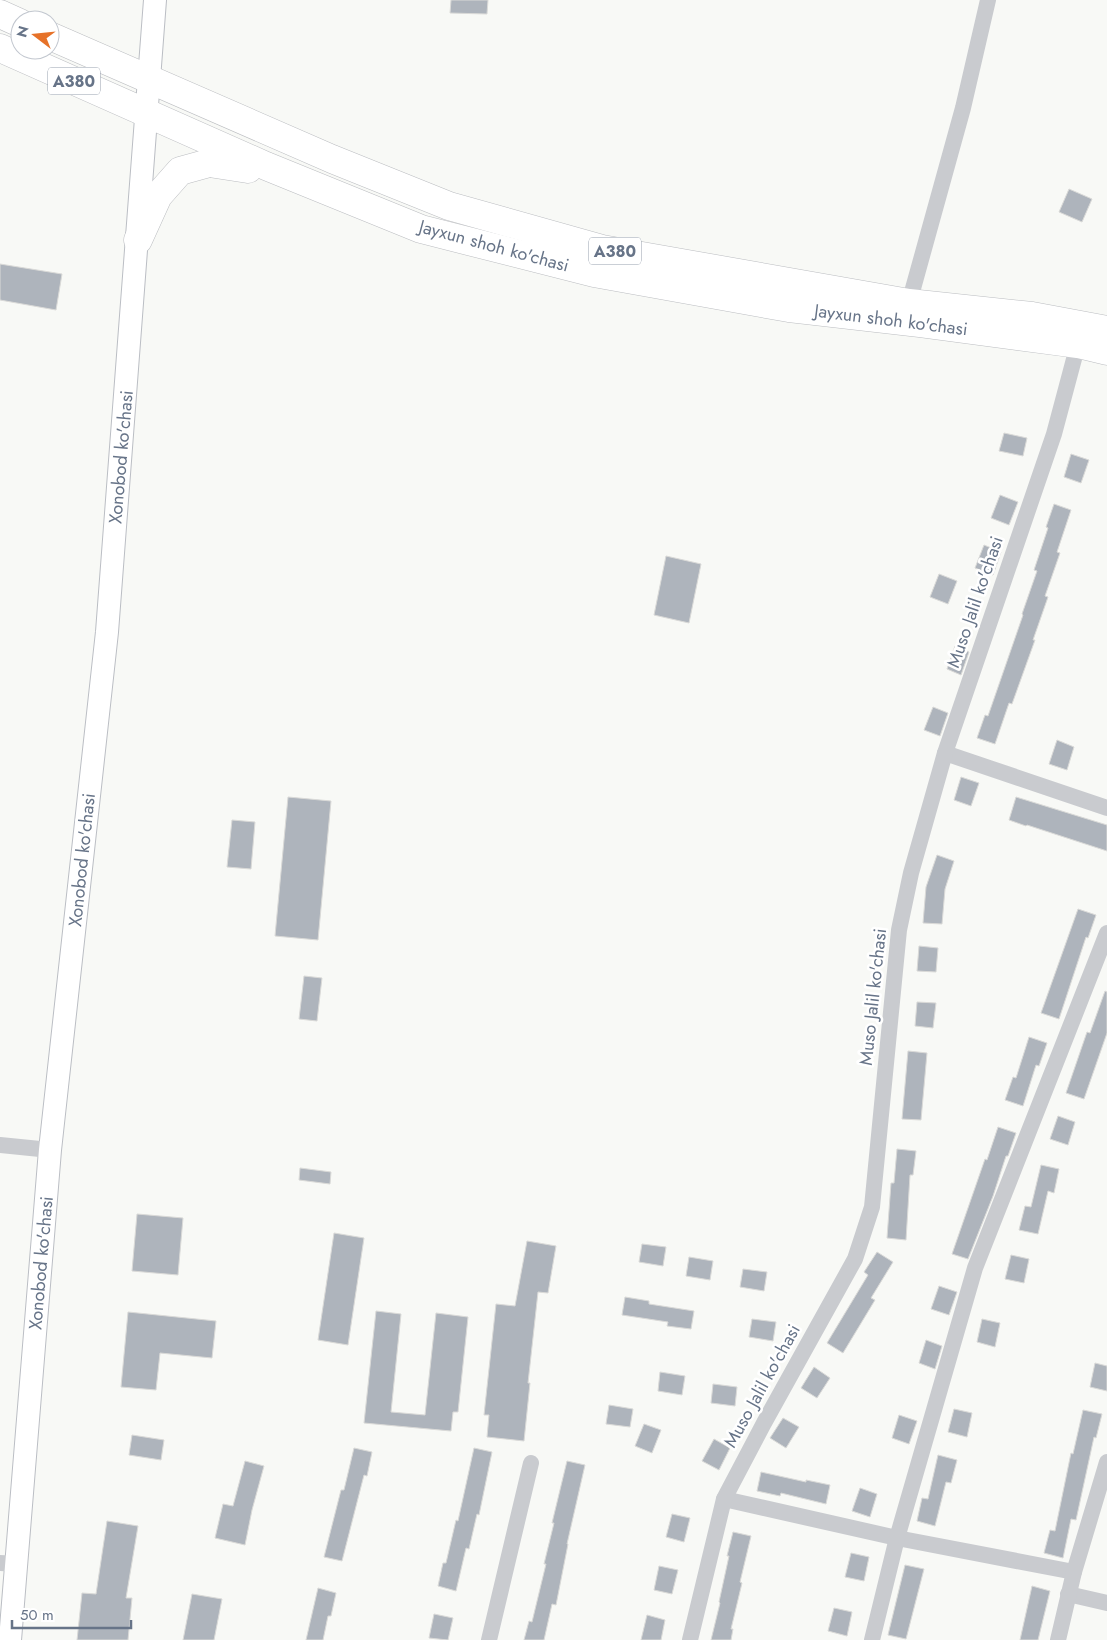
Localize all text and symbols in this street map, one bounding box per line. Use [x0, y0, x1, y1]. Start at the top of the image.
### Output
north arrow [10, 10, 60, 60]
text: N [11, 23, 34, 40]
road number: A380 [48, 68, 100, 94]
street label: Jayxun shoh ko'chasi [414, 213, 572, 279]
road number: A380 [589, 238, 641, 264]
street label: Jayxun shoh ko'chasi [811, 297, 969, 342]
street label: Xonobod ko'chasi [102, 389, 140, 525]
street label: Muso Jalil ko'chasi [940, 533, 1010, 671]
street label: Xonobod ko'chasi [62, 792, 102, 928]
street label: Muso Jalil ko'chasi [853, 927, 893, 1067]
street label: Xonobod ko'chasi [22, 1195, 60, 1331]
street label: Muso Jalil ko'chasi [717, 1319, 807, 1453]
scale bar [12, 1598, 131, 1630]
text: 50 m [20, 1604, 54, 1626]

